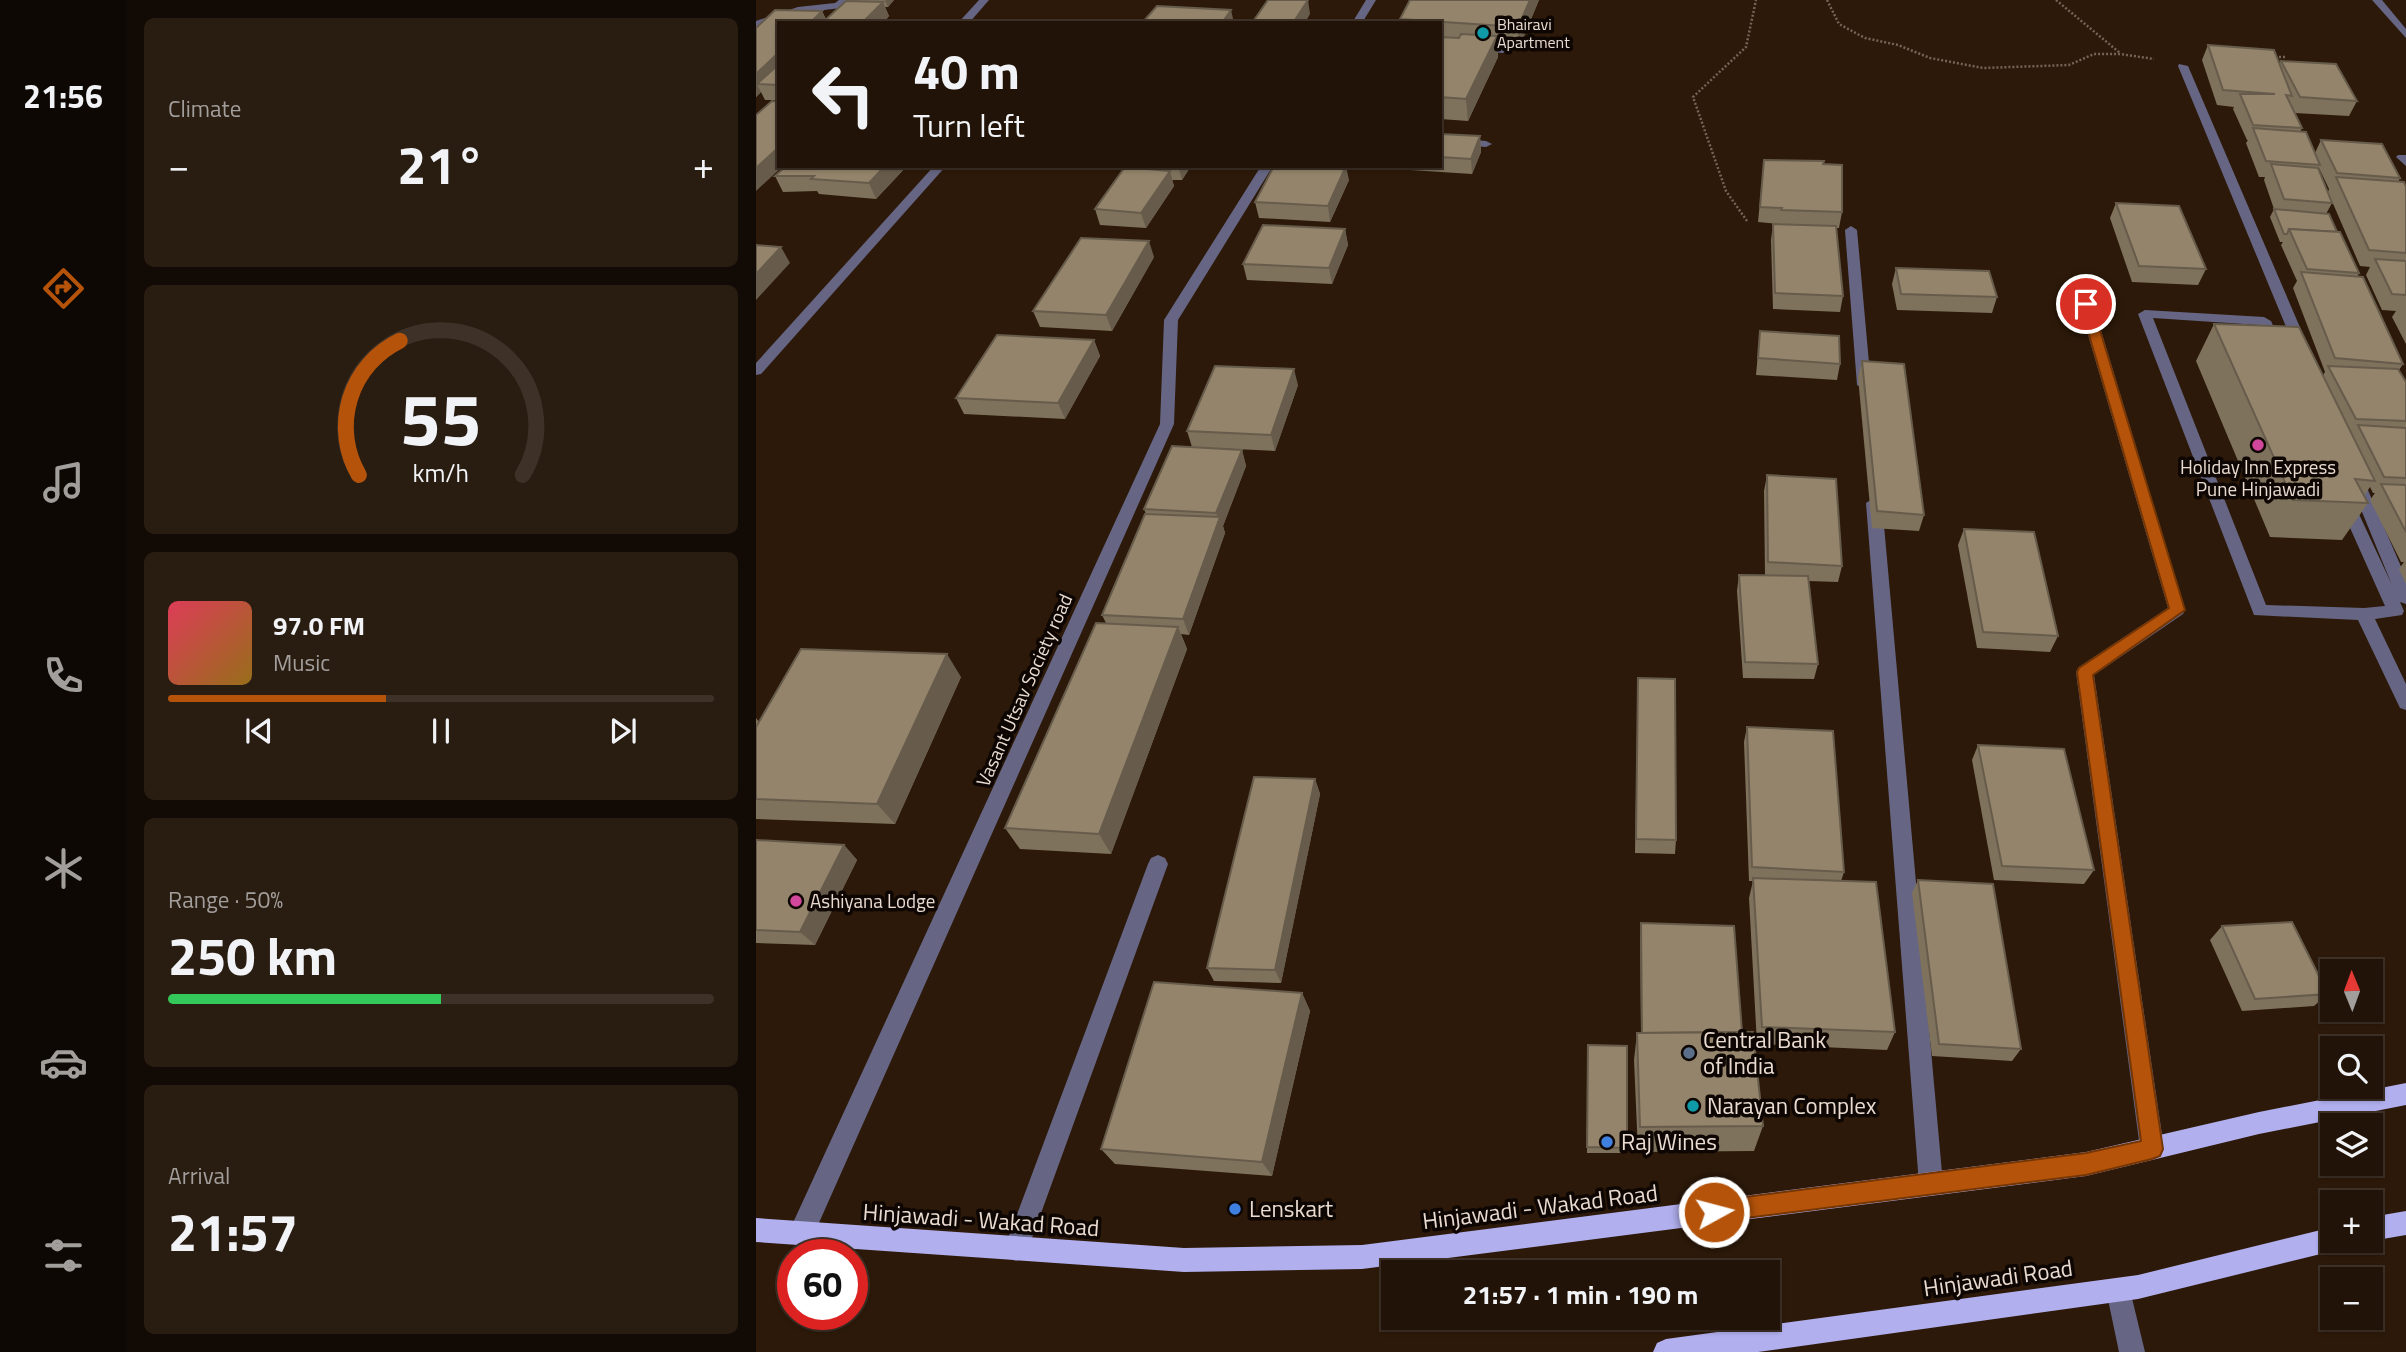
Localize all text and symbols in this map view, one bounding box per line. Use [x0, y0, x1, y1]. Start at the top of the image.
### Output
place label: Bhairavi Apartment [1497, 12, 1570, 54]
marker: Bhairavi Apartment [1475, 25, 1491, 41]
text: 40 m [913, 33, 1020, 108]
icon: left [798, 49, 889, 140]
text: 21:56 [23, 72, 103, 120]
text: Climate [168, 91, 241, 126]
text: Turn left [913, 101, 1025, 149]
text: 21° [397, 125, 485, 204]
text: − [168, 136, 189, 194]
text: + [693, 136, 714, 194]
icon: directions [39, 264, 88, 313]
pin [2056, 274, 2116, 334]
icon: arrive [2067, 285, 2105, 323]
text: 55 [400, 364, 482, 474]
marker: Holiday Inn Express Pune Hinjawadi [2250, 437, 2266, 453]
place label: Holiday Inn Express Pune Hinjawadi [2180, 452, 2336, 503]
text: km/h [413, 454, 469, 492]
icon: music [39, 458, 88, 507]
street label: Vasant Utsav Society road [968, 589, 1079, 791]
text: 97.0 FM [273, 606, 365, 645]
text: Music [273, 645, 330, 680]
icon: phone [39, 651, 88, 700]
icon: previous [240, 712, 278, 750]
icon: pause [422, 712, 460, 750]
icon: next [604, 712, 642, 750]
icon: climate [39, 844, 88, 893]
text: Range · 50% [168, 882, 283, 917]
place label: Ashiyana Lodge [810, 886, 935, 915]
marker: Ashiyana Lodge [788, 893, 804, 909]
text: 250 km [168, 916, 337, 995]
north arrow [2320, 959, 2384, 1022]
map controls [2320, 959, 2383, 1330]
place label: Central Bank of India [1703, 1022, 1826, 1083]
button: search [2320, 1036, 2383, 1099]
icon: car [39, 1038, 88, 1087]
marker: Central Bank of India [1681, 1045, 1697, 1061]
place label: Narayan Complex [1707, 1088, 1876, 1123]
marker: Narayan Complex [1685, 1098, 1701, 1114]
button: layers [2320, 1113, 2383, 1176]
place label: Raj Wines [1621, 1124, 1717, 1159]
marker: Raj Wines [1599, 1134, 1615, 1150]
text: Arrival [168, 1158, 230, 1193]
street label: Hinjawadi - Wakad Road [1420, 1175, 1660, 1238]
position arrow [1677, 1175, 1751, 1249]
button: + [2320, 1190, 2383, 1253]
place label: Lenskart [1249, 1191, 1333, 1226]
text: 21:57 [168, 1192, 298, 1271]
street label: Hinjawadi - Wakad Road [862, 1194, 1100, 1245]
marker: Lenskart [1227, 1201, 1243, 1217]
icon: filters [39, 1231, 88, 1280]
speed limit sign: 60 [777, 1239, 868, 1330]
street label: Hinjawadi Road [1921, 1250, 2075, 1305]
button: − [2320, 1267, 2383, 1330]
text: 21:57 · 1 min · 190 m [1463, 1275, 1698, 1314]

